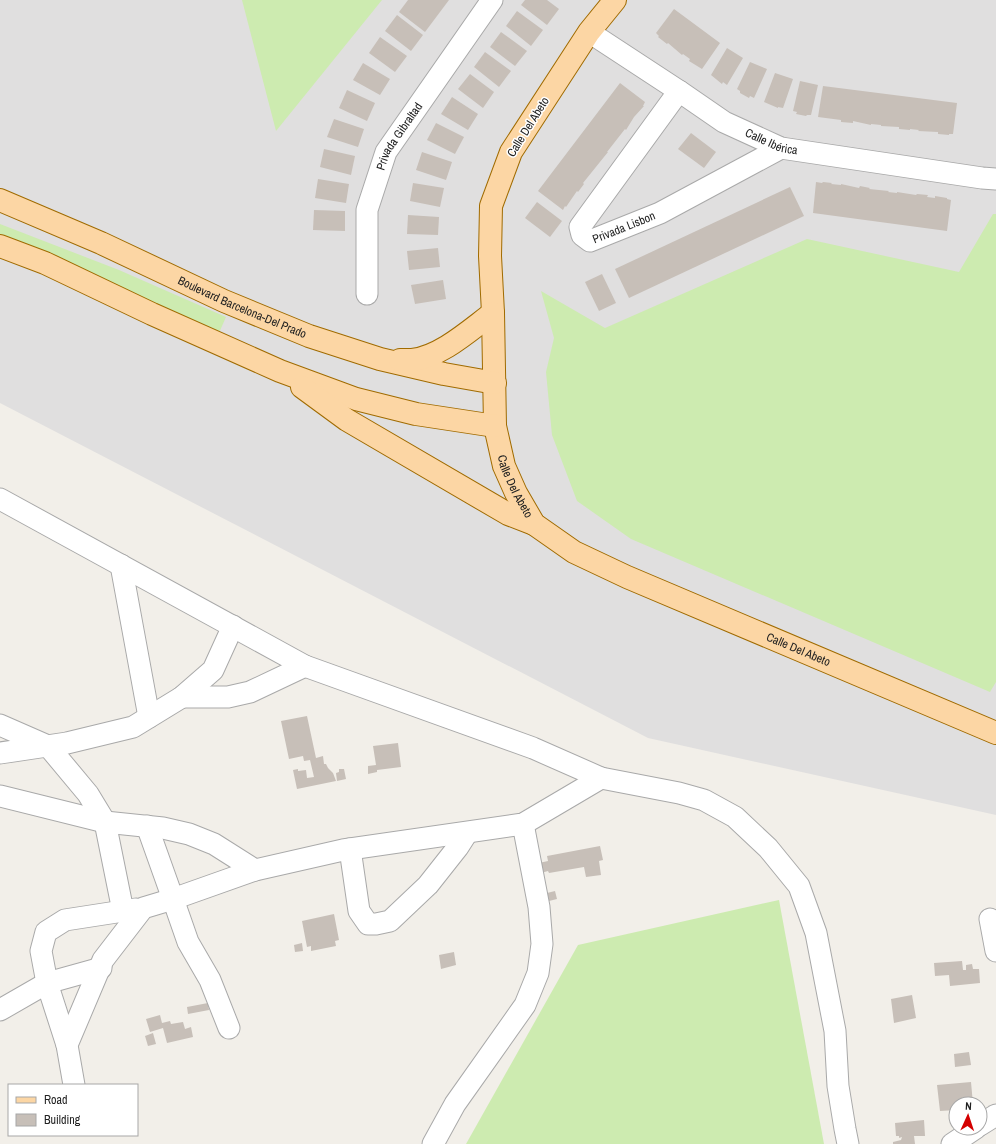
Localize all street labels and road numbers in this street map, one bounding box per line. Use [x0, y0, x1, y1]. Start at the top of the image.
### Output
street label: Calle Del Abeto [503, 94, 553, 160]
street label: Privada Gibraltad [373, 99, 426, 172]
street label: Calle Ibérica [743, 125, 799, 158]
street label: Privada Lisbon [590, 208, 658, 247]
street label: Boulevard Barcelona-Del Prado [175, 272, 309, 342]
street label: Calle Del Abeto [494, 453, 537, 521]
street label: Calle Del Abeto [764, 629, 833, 670]

